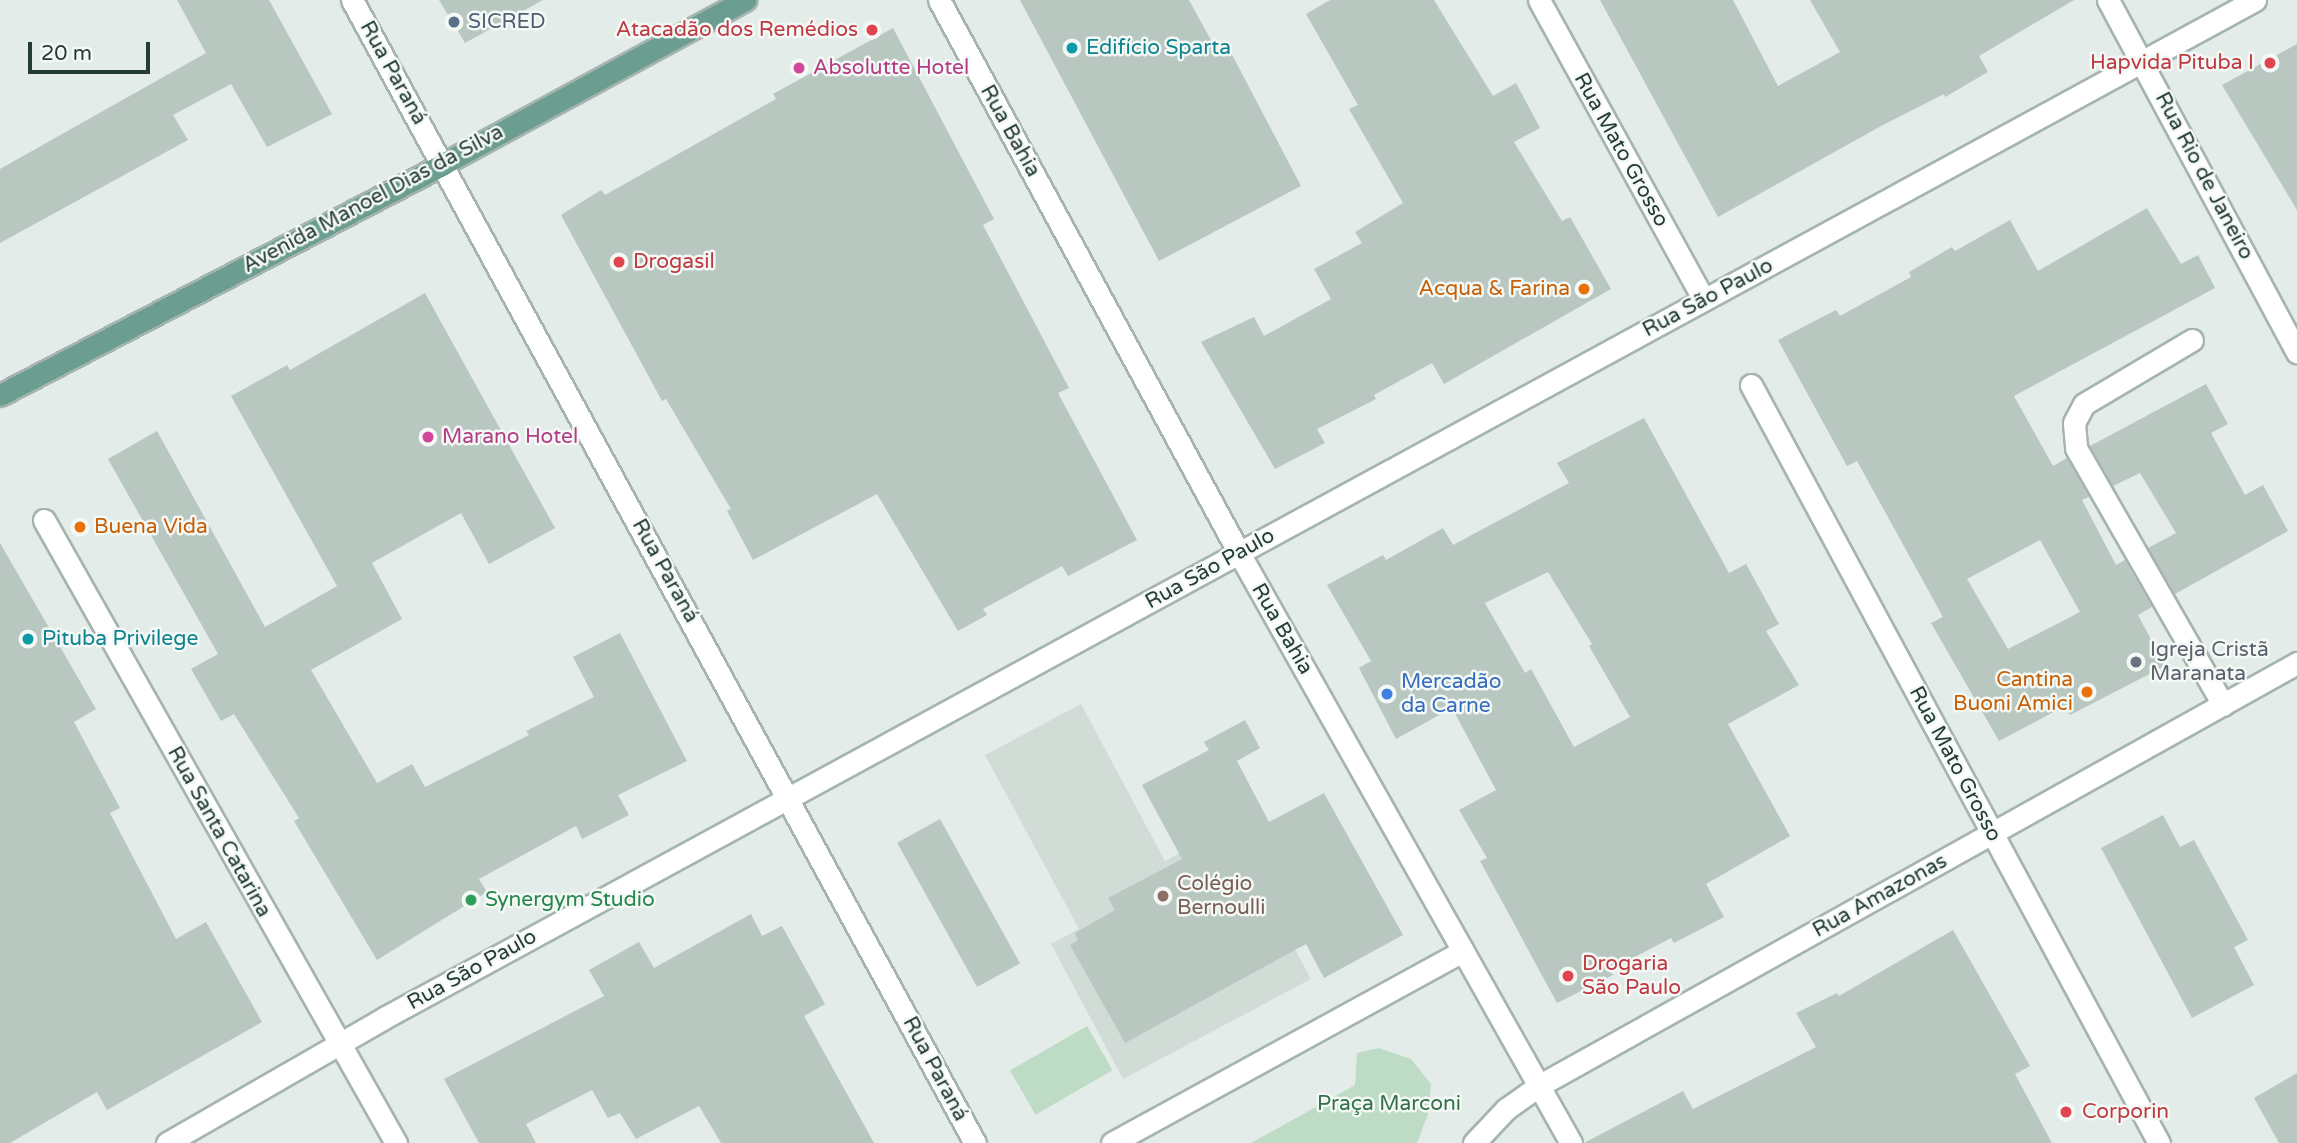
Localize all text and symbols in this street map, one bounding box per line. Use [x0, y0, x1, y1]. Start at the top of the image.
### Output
place label: SICRED [468, 9, 546, 35]
marker: SICRED [446, 14, 462, 30]
street label: Rua Paraná [354, 17, 432, 129]
place label: Atacadão dos Remédios [616, 17, 858, 43]
marker: Atacadão dos Remédios [864, 22, 880, 38]
scale bar [32, 28, 154, 72]
place label: Edifício Sparta [1086, 35, 1231, 61]
marker: Edifício Sparta [1064, 40, 1080, 56]
text: 20 m [41, 41, 92, 66]
place label: Hapvida Pituba I [2090, 50, 2254, 76]
marker: Hapvida Pituba I [2260, 53, 2280, 73]
place label: Absolutte Hotel [813, 55, 969, 81]
marker: Absolutte Hotel [791, 60, 807, 76]
street label: Rua Mato Grosso [1568, 69, 1674, 231]
street label: Rua Bahia [974, 81, 1046, 181]
street label: Rua Rio de Janeiro [2149, 88, 2259, 264]
street label: Avenida Manoel Dias da Silva [239, 120, 507, 278]
place label: Drogasil [633, 249, 715, 275]
street label: Rua São Paulo [1638, 253, 1778, 343]
marker: Drogasil [611, 254, 627, 270]
place label: Acqua & Farina [1419, 276, 1570, 302]
marker: Acqua & Farina [1576, 281, 1592, 297]
place label: Marano Hotel [442, 424, 578, 450]
marker: Marano Hotel [420, 429, 436, 445]
place label: Buena Vida [94, 514, 208, 540]
street label: Rua Paraná [626, 515, 704, 627]
marker: Buena Vida [72, 519, 88, 535]
street label: Rua São Paulo [1141, 523, 1279, 615]
street label: Rua Bahia [1246, 579, 1318, 679]
place label: Pituba Privilege [42, 626, 198, 652]
marker: Pituba Privilege [20, 631, 36, 647]
place label: Igreja Cristã Maranata [2150, 637, 2269, 687]
marker: Igreja Cristã Maranata [2128, 654, 2144, 670]
place label: Cantina Buoni Amici [1953, 667, 2073, 717]
place label: Mercadão da Carne [1401, 669, 1501, 719]
street label: Rua Mato Grosso [1903, 682, 2007, 846]
marker: Cantina Buoni Amici [2079, 684, 2095, 700]
marker: Mercadão da Carne [1379, 686, 1395, 702]
street label: Rua Santa Catarina [162, 742, 276, 922]
street label: Rua Amazonas [1809, 849, 1951, 943]
place label: Colégio Bernoulli [1177, 871, 1265, 921]
place label: Synergym Studio [485, 887, 655, 913]
marker: Colégio Bernoulli [1155, 888, 1171, 904]
marker: Synergym Studio [463, 892, 479, 908]
street label: Rua São Paulo [403, 924, 541, 1016]
place label: Drogaria São Paulo [1582, 951, 1681, 1001]
marker: Drogaria São Paulo [1560, 968, 1576, 984]
street label: Rua Paraná [897, 1012, 973, 1126]
park label: Praça Marconi [1317, 1091, 1461, 1117]
place label: Corporin [2082, 1099, 2169, 1125]
marker: Corporin [2056, 1102, 2076, 1122]

